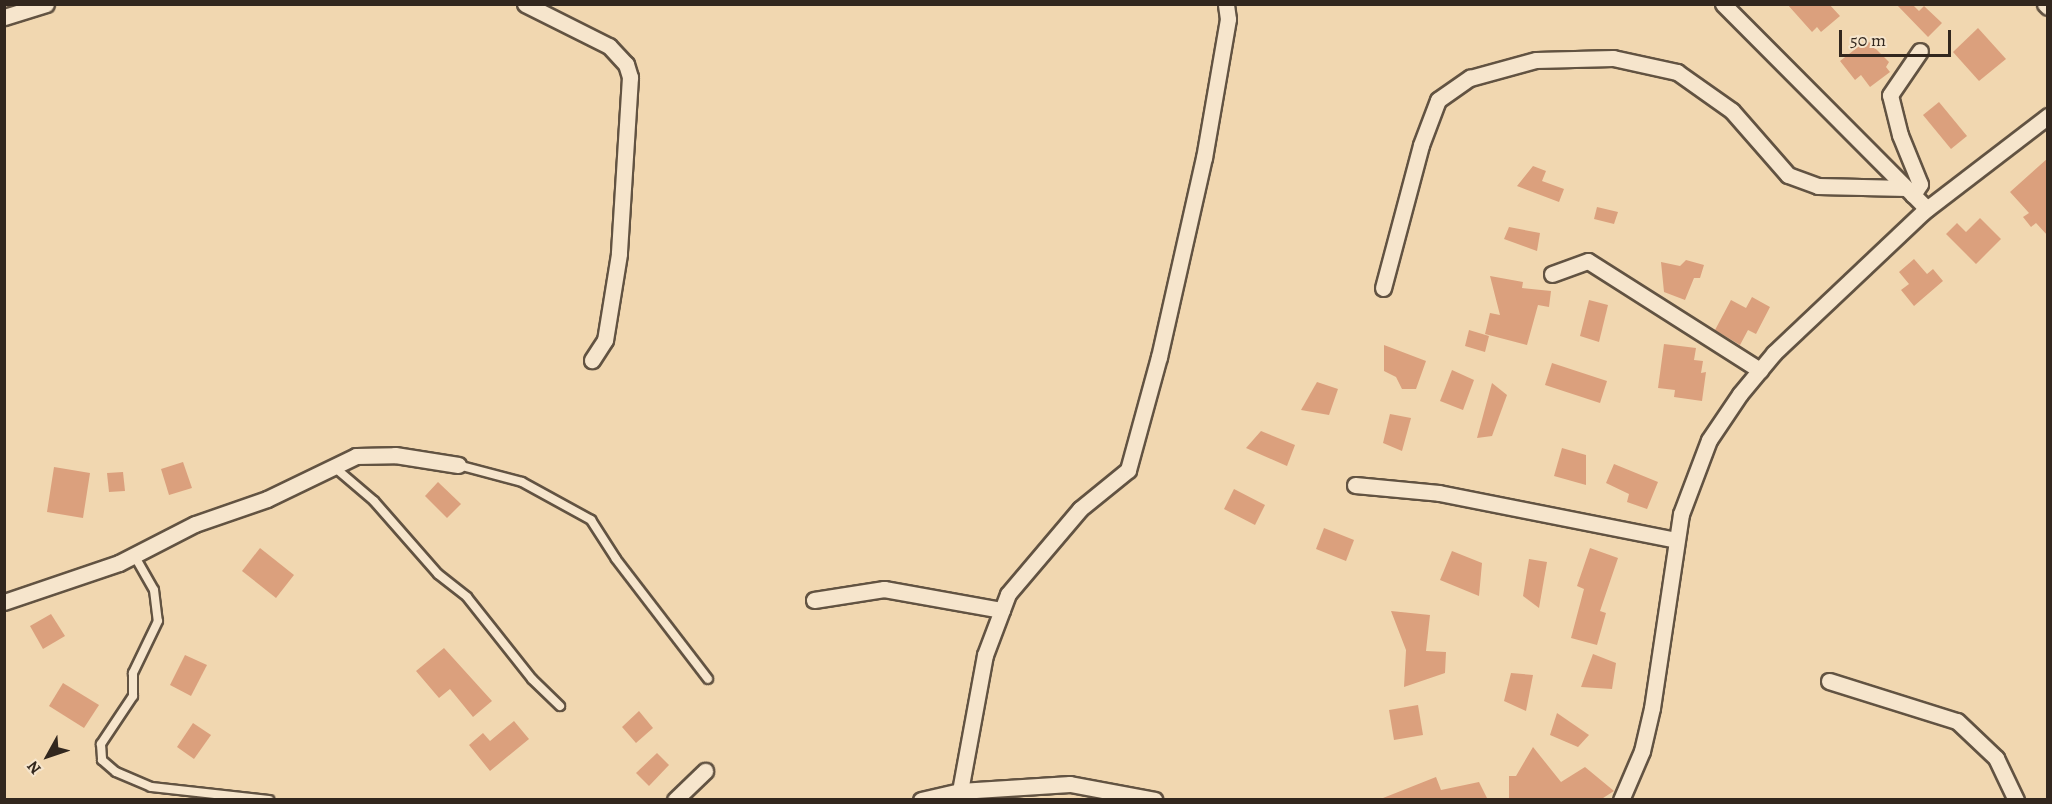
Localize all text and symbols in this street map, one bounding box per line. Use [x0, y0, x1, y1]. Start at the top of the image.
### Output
scale bar [1842, 18, 1954, 56]
text: 50 m [1850, 28, 1886, 52]
north arrow [18, 726, 78, 786]
text: N [22, 756, 46, 779]

